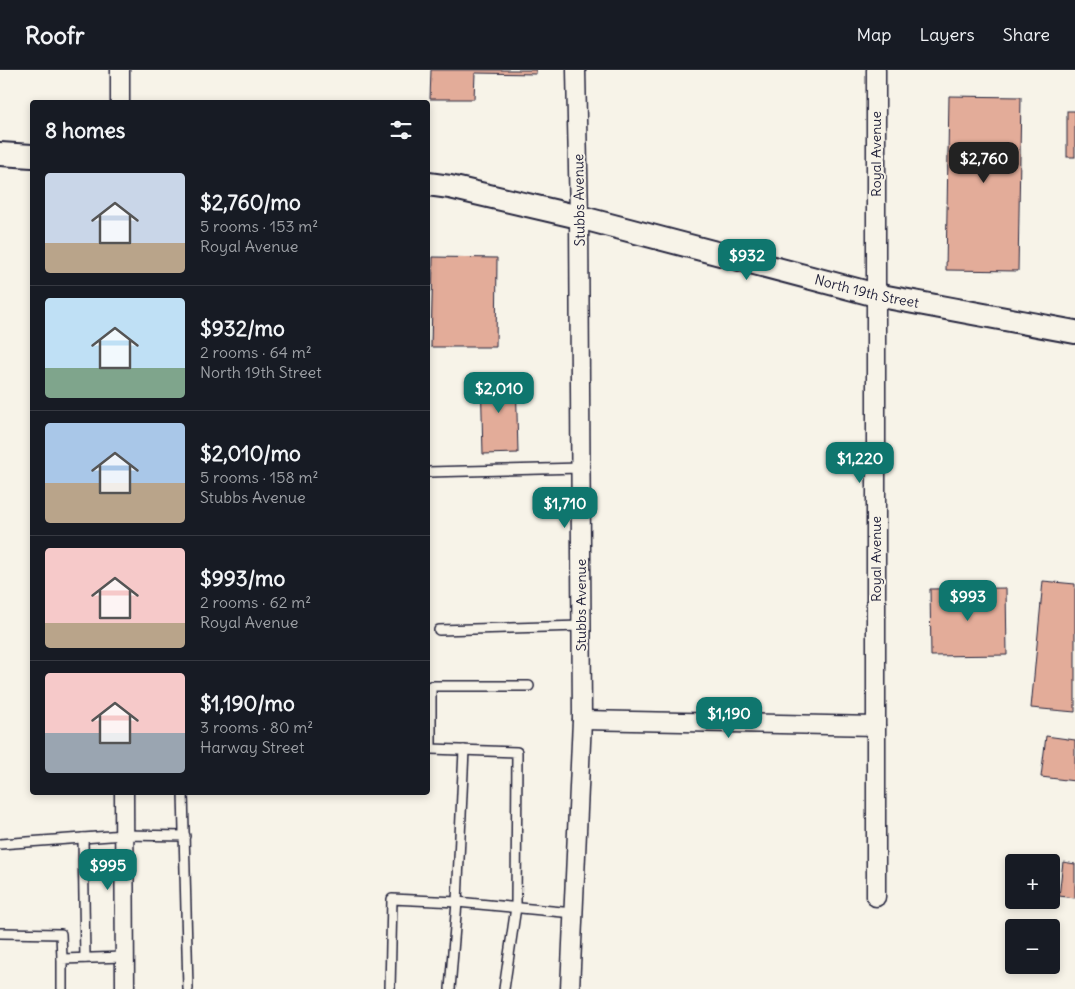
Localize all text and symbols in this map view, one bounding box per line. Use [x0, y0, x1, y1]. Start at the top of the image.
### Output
text: Roofr [25, 20, 85, 50]
text: Map [856, 23, 891, 46]
text: Layers [919, 23, 975, 46]
text: Share [1003, 23, 1050, 46]
street label: Royal Avenue [867, 111, 885, 197]
icon: filters [387, 116, 415, 144]
text: 8 homes [45, 117, 125, 144]
pin: $2,760 [943, 142, 1025, 184]
text: $2,760 [960, 148, 1008, 168]
street label: Stubbs Avenue [569, 154, 589, 246]
text: $2,760/mo [200, 189, 301, 216]
icon: home [85, 193, 145, 253]
text: 5 rooms · 153 m² [200, 216, 318, 236]
text: Royal Avenue [200, 236, 298, 256]
pin: $932 [717, 238, 777, 281]
text: $932 [729, 245, 765, 265]
street label: North 19th Street [813, 270, 921, 312]
text: $932/mo [200, 315, 285, 342]
icon: home [85, 318, 145, 378]
text: 2 rooms · 64 m² [200, 342, 312, 362]
text: North 19th Street [200, 362, 322, 382]
pin: $2,010 [458, 372, 540, 414]
text: $2,010 [475, 378, 523, 398]
text: $2,010/mo [200, 440, 301, 467]
pin: $1,220 [819, 442, 901, 484]
icon: home [85, 443, 145, 503]
text: $1,220 [837, 448, 883, 468]
text: 5 rooms · 158 m² [200, 467, 318, 487]
pin: $1,710 [524, 486, 606, 529]
text: Stubbs Avenue [200, 487, 306, 507]
text: $1,710 [543, 493, 587, 513]
street label: Royal Avenue [867, 516, 885, 602]
street label: Stubbs Avenue [572, 559, 590, 651]
text: $993/mo [200, 565, 285, 592]
icon: home [85, 568, 145, 628]
pin: $993 [938, 580, 998, 622]
text: $993 [950, 586, 986, 606]
text: 2 rooms · 62 m² [200, 592, 311, 612]
text: Royal Avenue [200, 612, 298, 632]
text: $1,190/mo [200, 690, 295, 717]
icon: home [85, 693, 145, 753]
pin: $1,190 [688, 696, 770, 739]
text: $1,190 [707, 703, 751, 723]
text: 3 rooms · 80 m² [200, 717, 313, 737]
text: Harway Street [200, 737, 304, 757]
pin: $995 [78, 848, 138, 891]
map controls [1005, 854, 1060, 974]
button: + [1005, 854, 1060, 909]
text: $995 [90, 855, 126, 875]
button: − [1005, 919, 1060, 974]

